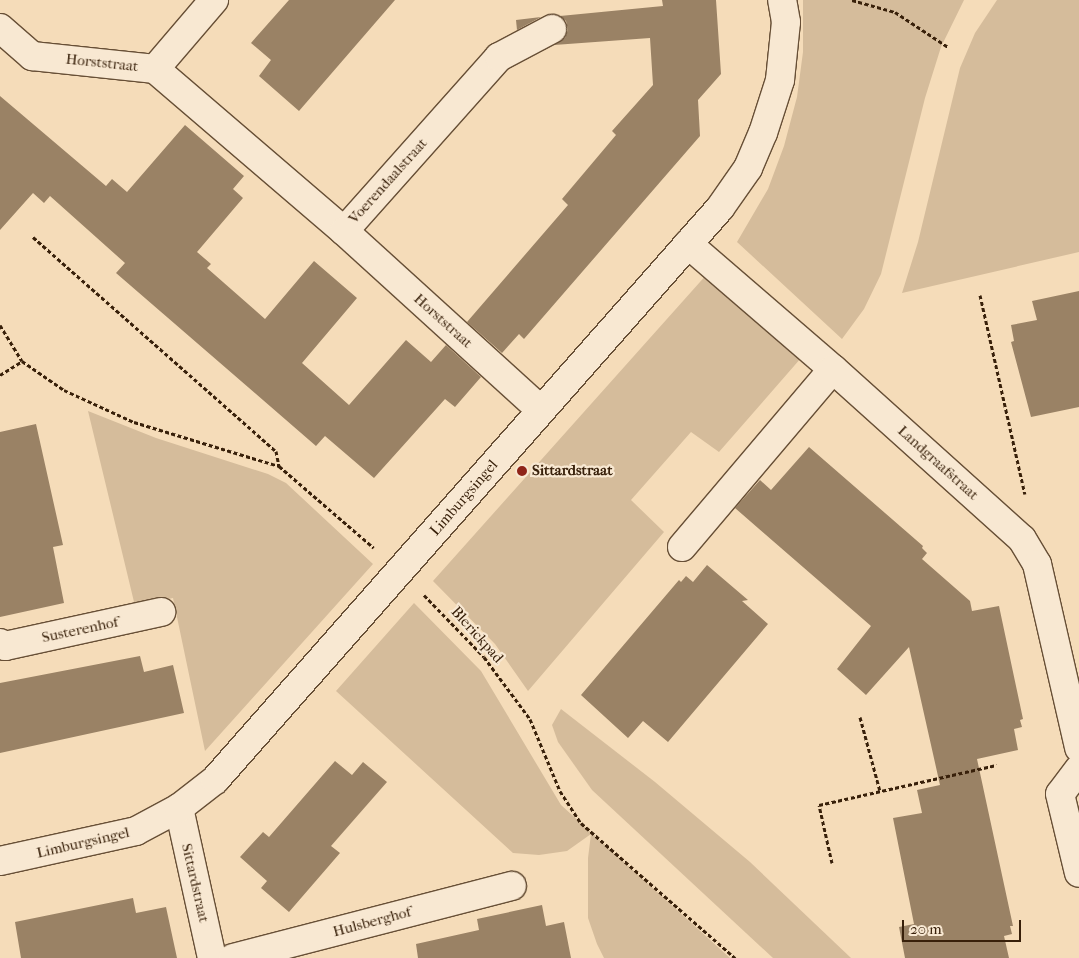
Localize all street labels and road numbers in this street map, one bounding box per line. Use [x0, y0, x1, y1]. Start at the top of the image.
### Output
street label: Horststraat [65, 50, 139, 76]
street label: Voerendaalstraat [345, 134, 431, 228]
street label: Horststraat [410, 290, 476, 352]
street label: Landgraafstraat [894, 422, 982, 504]
street label: Limburgsingel [426, 456, 502, 540]
street label: Blerickpad [447, 603, 507, 667]
street label: Susterenhof [40, 613, 120, 647]
street label: Limburgsingel [35, 824, 131, 862]
street label: Sittardstraat [177, 842, 213, 924]
street label: Hulsberghof [331, 903, 413, 941]

